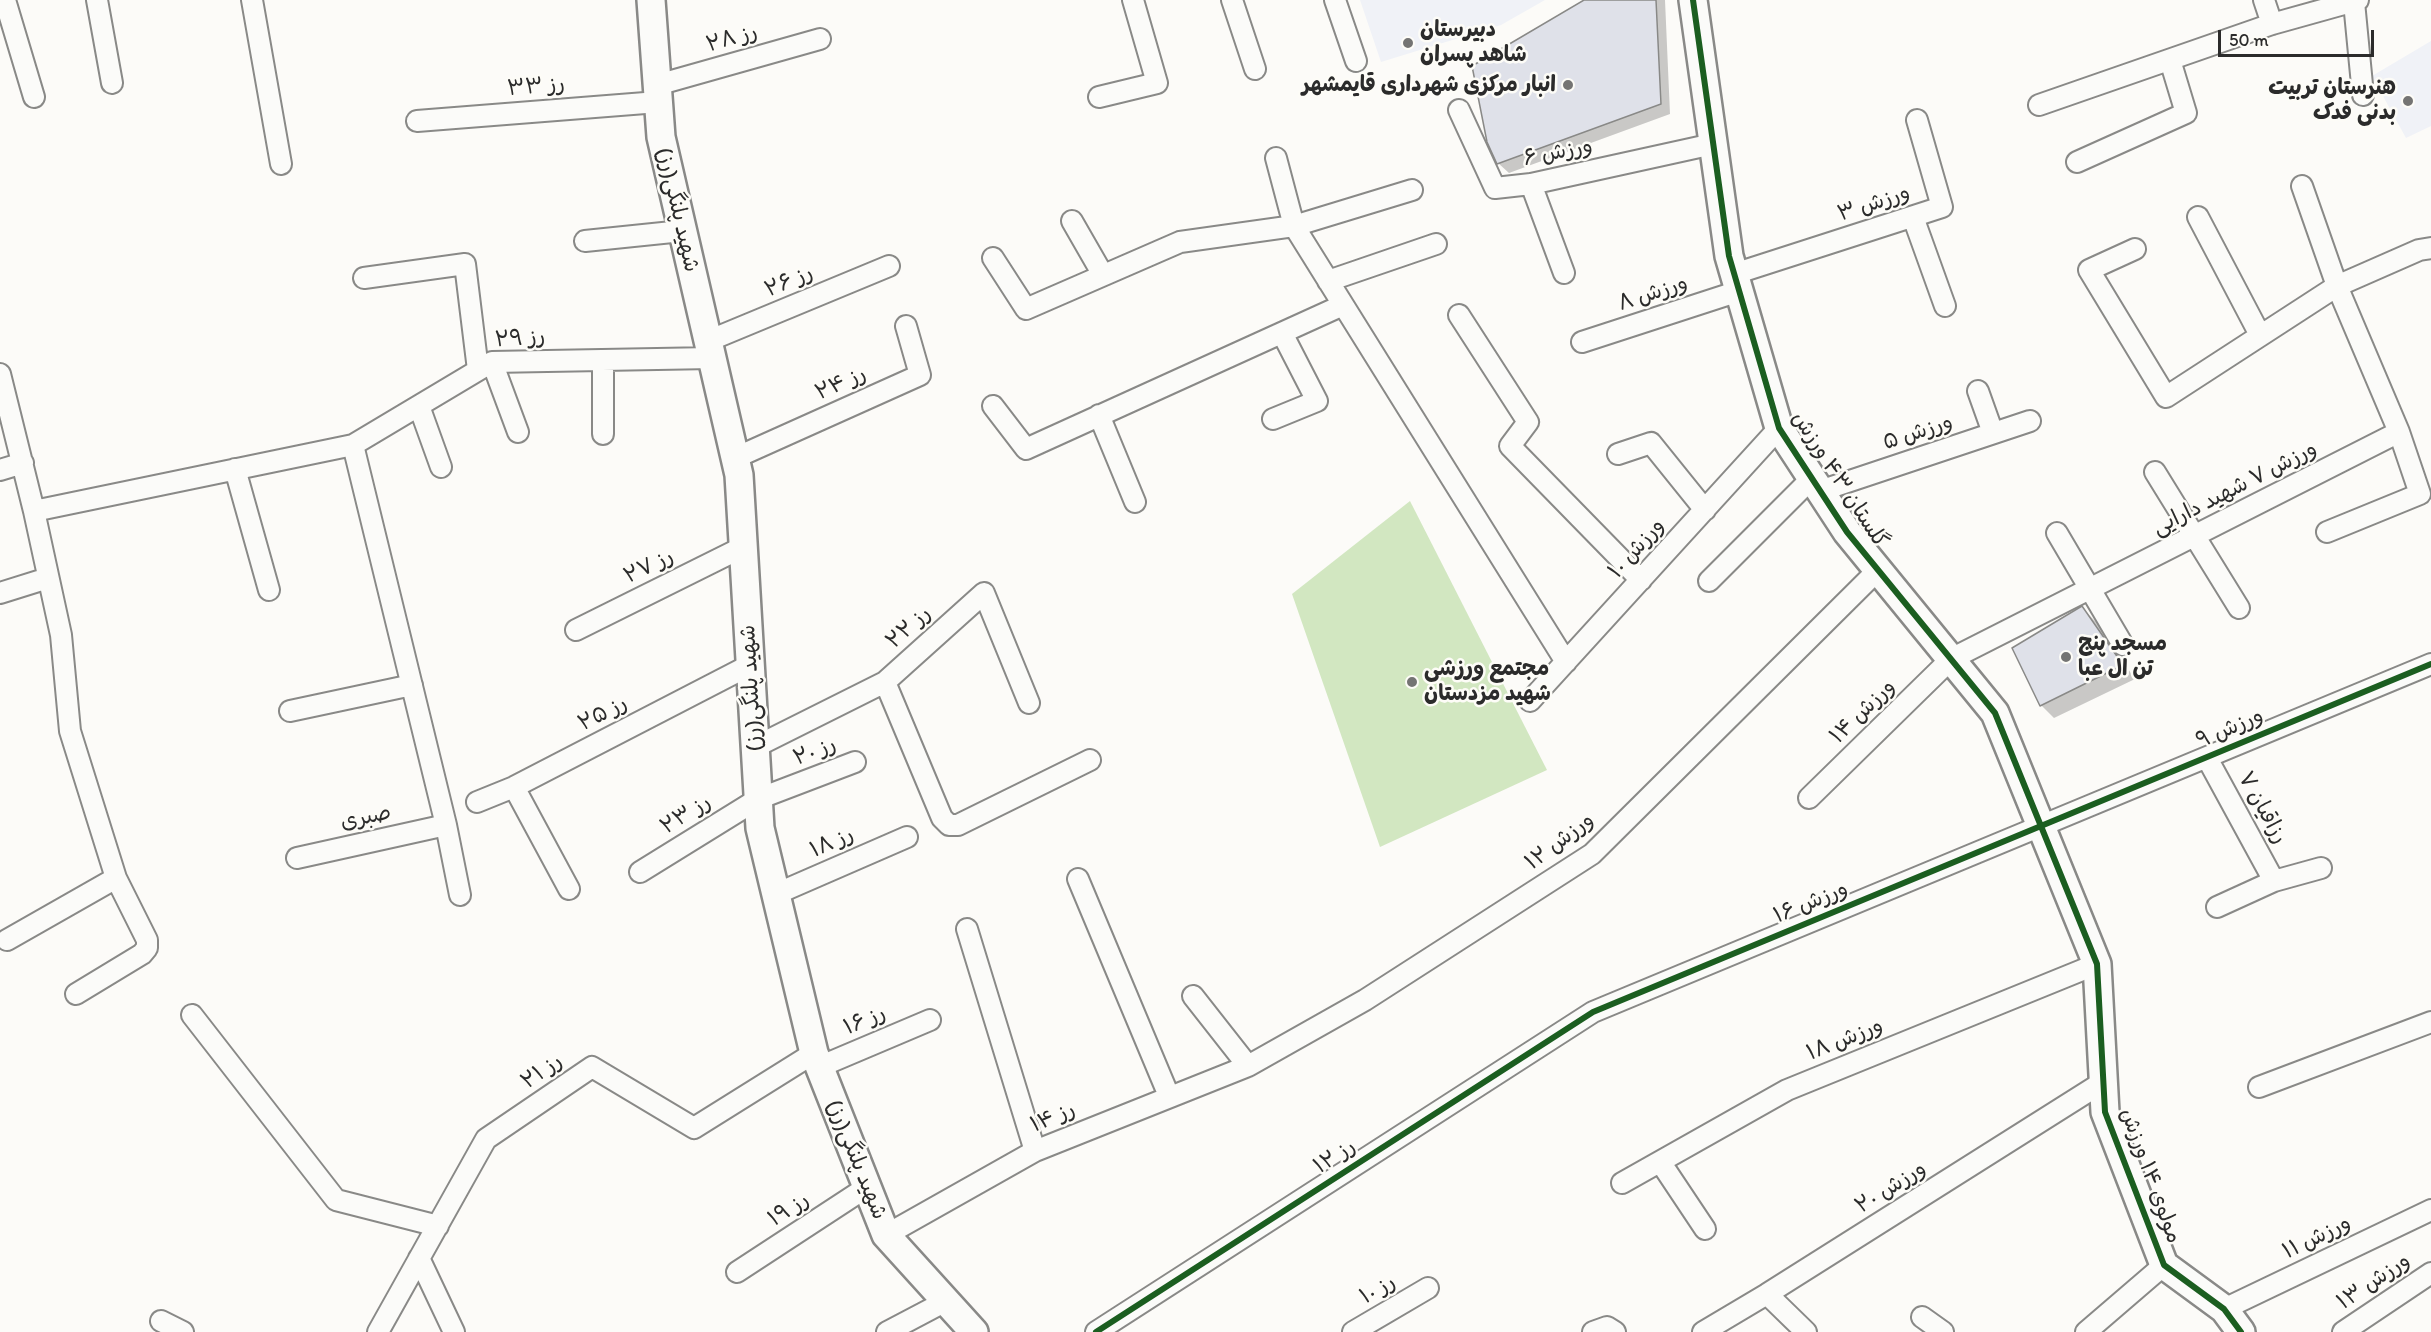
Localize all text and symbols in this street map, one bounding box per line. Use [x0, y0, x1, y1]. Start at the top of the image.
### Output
place label: دبیرستان شاهد پسران [1420, 17, 1527, 68]
scale bar [2221, 18, 2377, 56]
street label: رز ۲۸ [703, 19, 761, 59]
text: 50 m [2229, 29, 2269, 51]
marker: دبیرستان شاهد پسران [1401, 36, 1415, 50]
street label: رز ۳۳ [506, 71, 566, 103]
place label: انبار مرکزی شهرداری قایمشهر [1302, 72, 1556, 98]
place label: هنرستان تربیت بدنی فدک [2268, 75, 2396, 126]
marker: انبار مرکزی شهرداری قایمشهر [1561, 78, 1575, 92]
marker: هنرستان تربیت بدنی فدک [2401, 94, 2415, 108]
street label: ورزش ۶ [1521, 133, 1595, 173]
street label: شهید پلنگی(رز) [650, 145, 704, 275]
street label: ورزش ۳ [1834, 180, 1914, 228]
street label: رز ۲۶ [761, 260, 817, 304]
street label: ورزش ۸ [1615, 270, 1691, 318]
street label: رز ۲۹ [494, 324, 546, 354]
street label: رز ۲۴ [811, 361, 871, 407]
street label: گلستان ۴۳ ورزش [1785, 407, 1893, 553]
street label: ورزش ۵ [1880, 409, 1956, 457]
street label: ورزش ۷ شهید دارایی [2148, 436, 2322, 542]
street label: ورزش ۱۰ [1603, 513, 1671, 585]
street label: رز ۲۷ [620, 544, 678, 590]
street label: رز ۲۲ [881, 601, 937, 655]
street label: شهید پلنگی(رز) [736, 624, 768, 752]
place label: مسجد پنج تن ال عبا [2078, 631, 2167, 682]
marker: مسجد پنج تن ال عبا [2059, 650, 2073, 664]
place label: مجتمع ورزشی شهید مزدستان [1424, 656, 1551, 708]
street label: ورزش ۱۴ [1825, 674, 1901, 750]
marker: مجتمع ورزشی شهید مزدستان [1405, 675, 1419, 689]
street label: رز ۲۵ [574, 690, 632, 738]
street label: ورزش ۹ [2192, 703, 2268, 755]
street label: رز ۲۰ [790, 732, 840, 772]
street label: رزاقیان ۷ [2231, 767, 2293, 849]
street label: رز ۲۳ [656, 789, 716, 841]
street label: صبری [338, 800, 394, 836]
street label: ورزش ۱۲ [1520, 808, 1600, 876]
street label: رز ۱۸ [806, 822, 858, 864]
street label: ورزش ۱۶ [1770, 876, 1852, 930]
street label: رز ۱۶ [840, 1000, 890, 1042]
street label: ورزش ۱۸ [1803, 1013, 1887, 1067]
street label: رز ۲۱ [516, 1048, 568, 1096]
street label: شهید پلنگی(رز) [820, 1096, 892, 1224]
street label: رز ۱۴ [1027, 1097, 1079, 1139]
street label: مولوی ۱۴ ورزش [2113, 1105, 2187, 1247]
street label: رز ۱۲ [1309, 1134, 1361, 1180]
street label: ورزش ۲۰ [1851, 1156, 1931, 1220]
street label: رز ۱۹ [764, 1187, 814, 1233]
street label: ورزش ۱۱ [2279, 1210, 2355, 1266]
street label: ورزش ۱۳ [2332, 1248, 2416, 1316]
street label: رز ۱۰ [1355, 1269, 1401, 1311]

